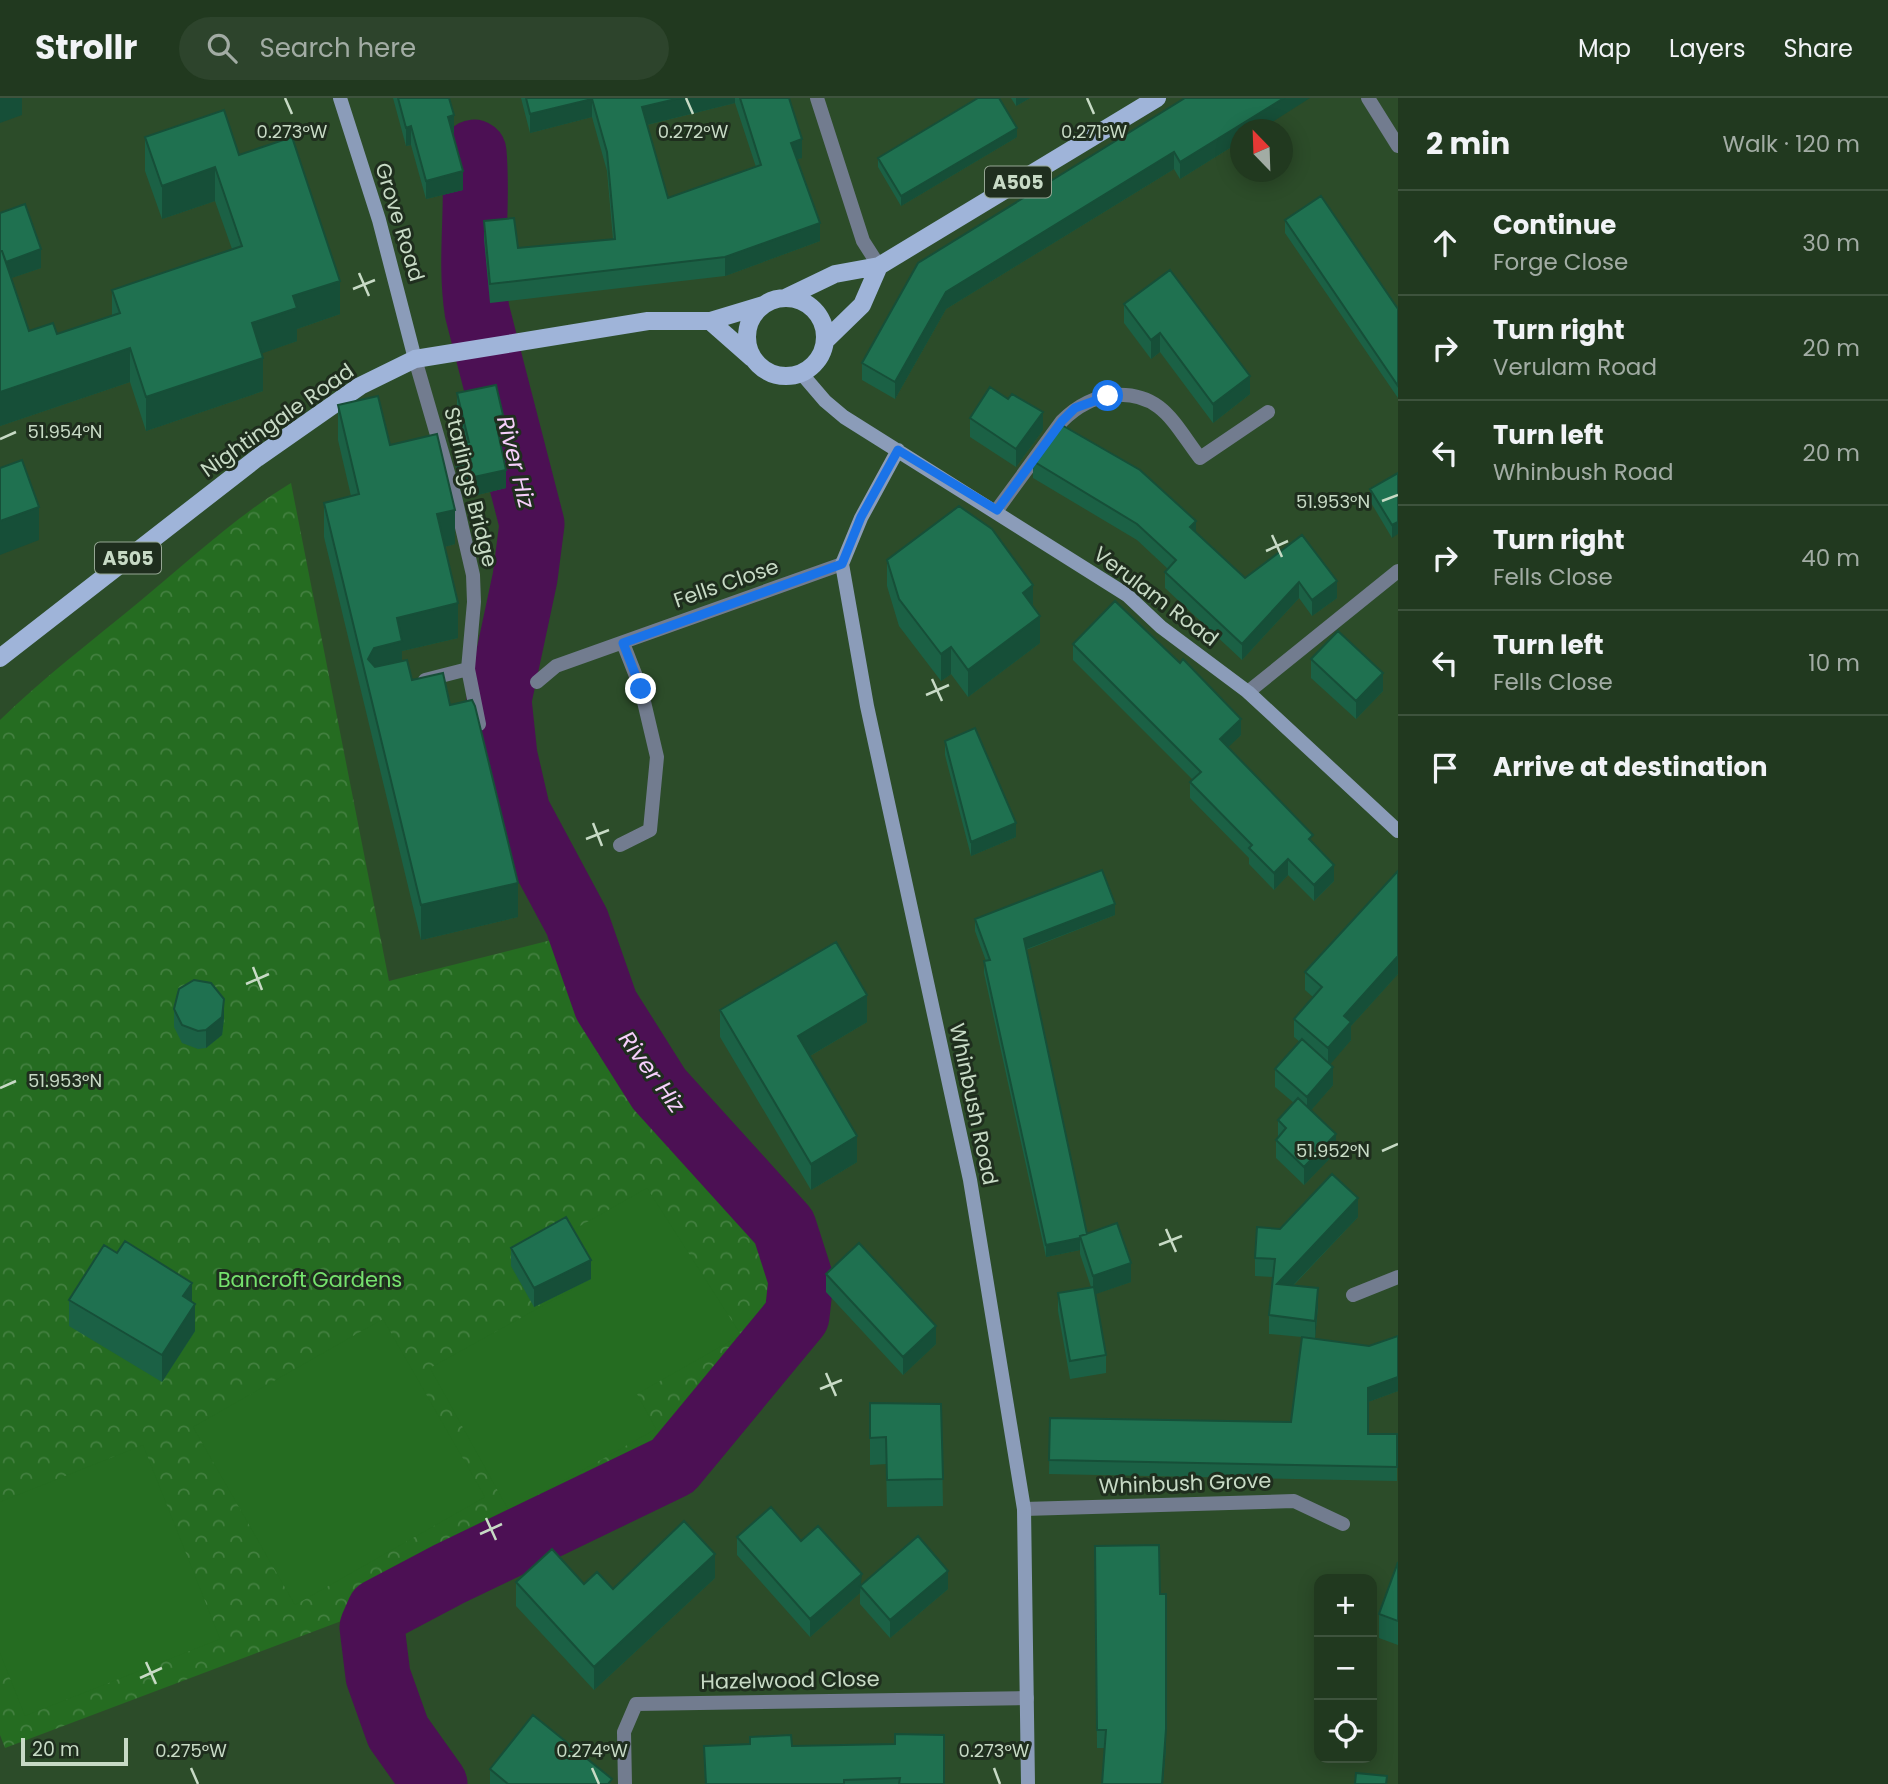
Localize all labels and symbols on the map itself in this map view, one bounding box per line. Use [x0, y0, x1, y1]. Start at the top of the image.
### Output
text: 0.273°W [257, 119, 328, 144]
text: 0.272°W [658, 119, 729, 144]
text: 0.271°W [1061, 119, 1127, 144]
north arrow [1230, 119, 1293, 182]
street label: Grove Road [368, 159, 432, 285]
road number: A505 [985, 166, 1051, 198]
street label: Nightingale Road [195, 356, 359, 484]
route start [1092, 380, 1123, 411]
street label: Starlings Bridge [437, 404, 505, 570]
water label: River Hiz [489, 412, 543, 512]
text: 51.954°N [28, 419, 102, 444]
text: 51.953°N [1296, 489, 1370, 514]
street label: Verulam Road [1088, 539, 1224, 653]
road number: A505 [95, 542, 161, 573]
street label: Fells Close [670, 551, 782, 615]
route end [625, 673, 656, 704]
street label: Whinbush Road [943, 1020, 1005, 1188]
water label: River Hiz [611, 1024, 693, 1120]
text: 51.953°N [28, 1068, 102, 1093]
text: 51.952°N [1296, 1138, 1370, 1163]
park label: Bancroft Gardens [218, 1265, 402, 1294]
street label: Whinbush Grove [1098, 1465, 1272, 1501]
street label: Hazelwood Close [700, 1664, 880, 1696]
scale bar [21, 1735, 128, 1767]
text: 0.275°W [155, 1738, 227, 1763]
text: 0.274°W [556, 1738, 628, 1763]
text: 0.273°W [959, 1738, 1030, 1763]

